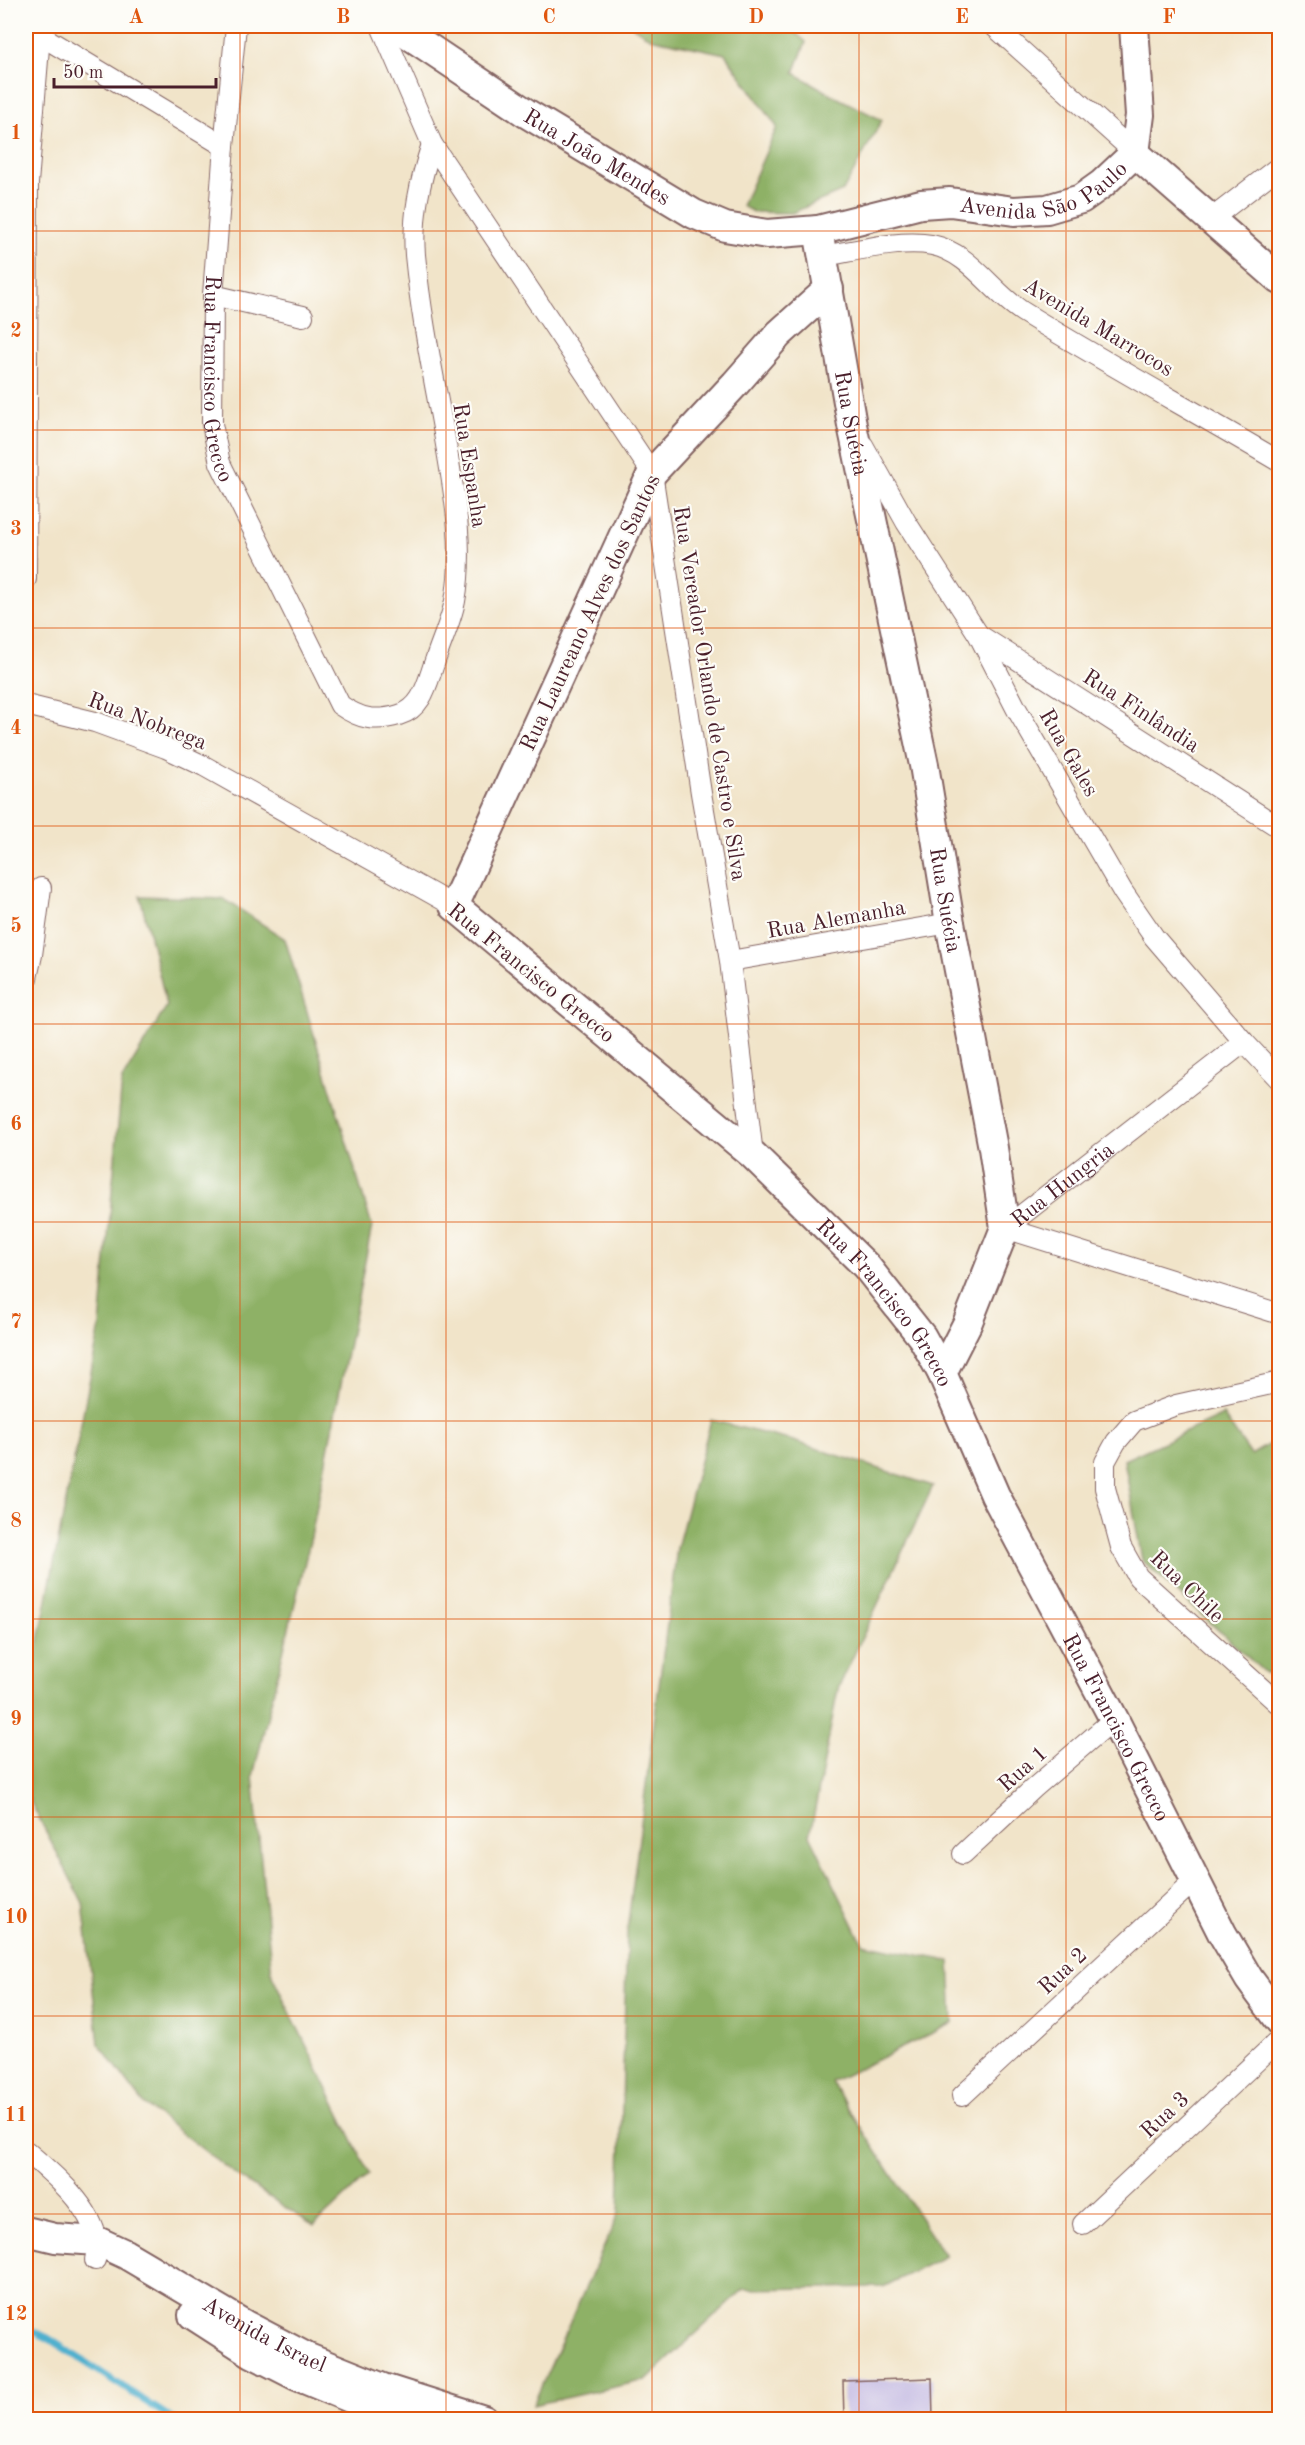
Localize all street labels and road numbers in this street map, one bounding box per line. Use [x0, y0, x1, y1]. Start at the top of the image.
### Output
street label: Rua João Mendes [519, 105, 674, 210]
street label: Avenida São Paulo [958, 158, 1132, 224]
street label: Rua Francisco Grecco [198, 274, 237, 486]
street label: Avenida Marrocos [1019, 274, 1177, 381]
street label: Rua Suécia [830, 369, 871, 478]
street label: Rua Espanha [448, 401, 490, 529]
street label: Rua Laureano Alves dos Santos [517, 471, 665, 755]
street label: Rua Vereador Orlando de Castro e Silva [669, 504, 750, 882]
street label: Rua Finlândia [1079, 666, 1203, 758]
street label: Rua Nobrega [85, 689, 210, 755]
street label: Rua Gales [1035, 706, 1102, 800]
street label: Rua Suécia [925, 846, 964, 955]
street label: Rua Alemanha [765, 897, 908, 943]
street label: Rua Francisco Grecco [443, 900, 618, 1048]
street label: Rua Hungria [1008, 1139, 1119, 1232]
street label: Rua Francisco Grecco [812, 1215, 956, 1390]
street label: Rua Chile [1145, 1547, 1228, 1628]
street label: Rua Francisco Grecco [1058, 1630, 1173, 1825]
street label: Rua 1 [995, 1742, 1052, 1797]
street label: Rua 2 [1035, 1944, 1092, 1999]
street label: Rua 3 [1137, 2088, 1194, 2143]
street label: Avenida Israel [198, 2293, 329, 2377]

